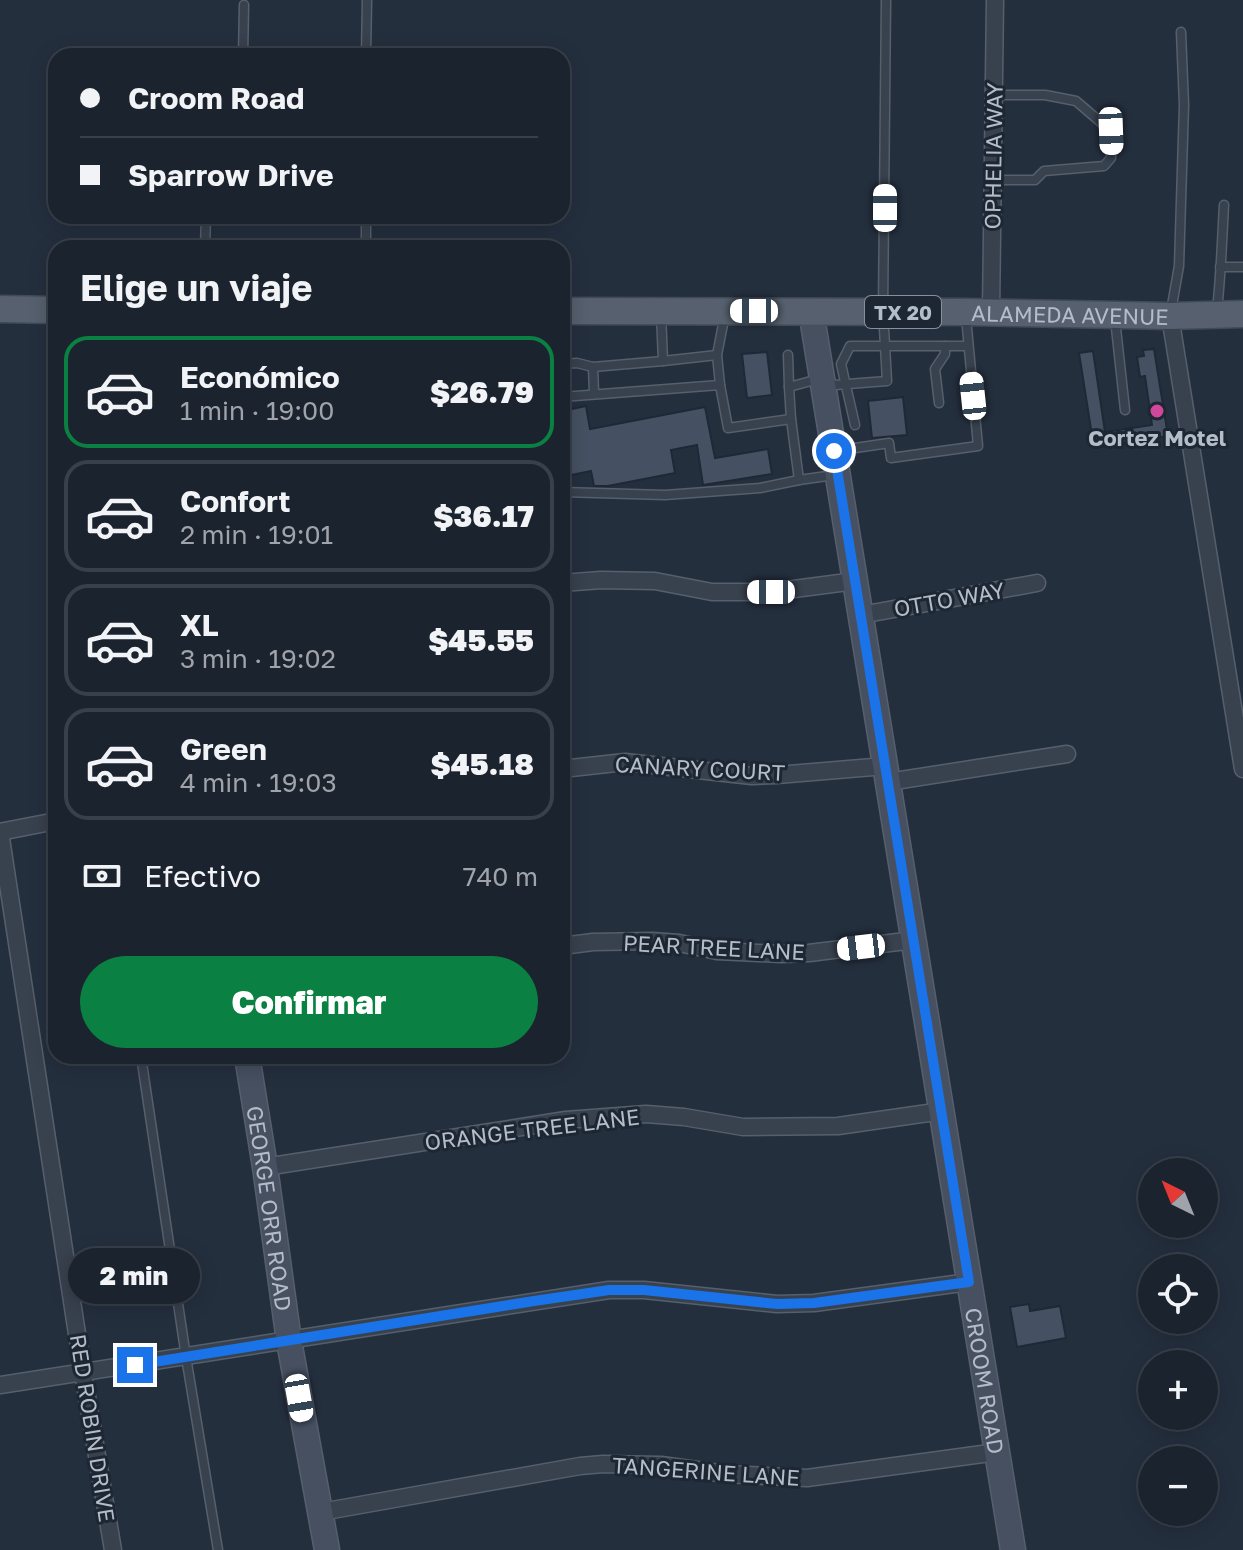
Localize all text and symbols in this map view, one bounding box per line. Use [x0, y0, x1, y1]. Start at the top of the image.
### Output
text: Croom Road [128, 80, 305, 116]
street label: OPHELIA WAY [978, 82, 1008, 230]
car [1098, 107, 1124, 155]
text: Sparrow Drive [128, 157, 334, 193]
car [873, 184, 897, 232]
text: Elige un viaje [80, 266, 312, 309]
road number: TX 20 [865, 296, 941, 328]
car [730, 299, 778, 323]
street label: ALAMEDA AVENUE [971, 299, 1169, 329]
icon: car [84, 356, 156, 428]
text: Económico [180, 359, 340, 395]
car [959, 371, 987, 421]
text: $26.79 [430, 374, 534, 410]
text: 1 min · 19:00 [180, 395, 334, 426]
marker: Cortez Motel [1148, 402, 1166, 420]
place label: Cortez Motel [1088, 424, 1226, 451]
route start [816, 433, 852, 469]
icon: car [84, 480, 156, 552]
text: Confort [180, 483, 291, 519]
text: $36.17 [433, 498, 534, 534]
text: 2 min · 19:01 [180, 519, 333, 550]
street label: OTTO WAY [892, 576, 1006, 622]
car [747, 580, 795, 604]
icon: car [84, 604, 156, 676]
text: XL [180, 607, 219, 643]
text: $45.55 [428, 622, 534, 658]
text: 3 min · 19:02 [180, 643, 336, 674]
icon: car [84, 728, 156, 800]
text: Green [180, 731, 267, 767]
text: $45.18 [431, 746, 534, 782]
street label: CANARY COURT [614, 750, 786, 786]
text: 4 min · 19:03 [180, 767, 337, 798]
icon: cash [80, 854, 124, 898]
text: Efectivo [144, 858, 261, 894]
text: 740 m [463, 861, 538, 892]
street label: PEAR TREE LANE [622, 929, 806, 965]
car [836, 932, 886, 962]
button: Confirmar [80, 956, 538, 1048]
street label: ORANGE TREE LANE [423, 1102, 641, 1156]
street label: GEORGE ORR ROAD [242, 1104, 298, 1313]
north arrow [1138, 1158, 1218, 1238]
map controls [1138, 1158, 1218, 1526]
callout: 2 min [69, 1249, 201, 1305]
button: locate [1138, 1254, 1218, 1334]
text: 2 min [100, 1260, 168, 1291]
street label: CROOM ROAD [960, 1306, 1011, 1456]
street label: RED ROBIN DRIVE [65, 1332, 121, 1524]
route end [117, 1347, 153, 1383]
button: + [1138, 1350, 1218, 1430]
car [283, 1372, 315, 1424]
button: − [1138, 1446, 1218, 1526]
street label: TANGERINE LANE [611, 1451, 801, 1491]

